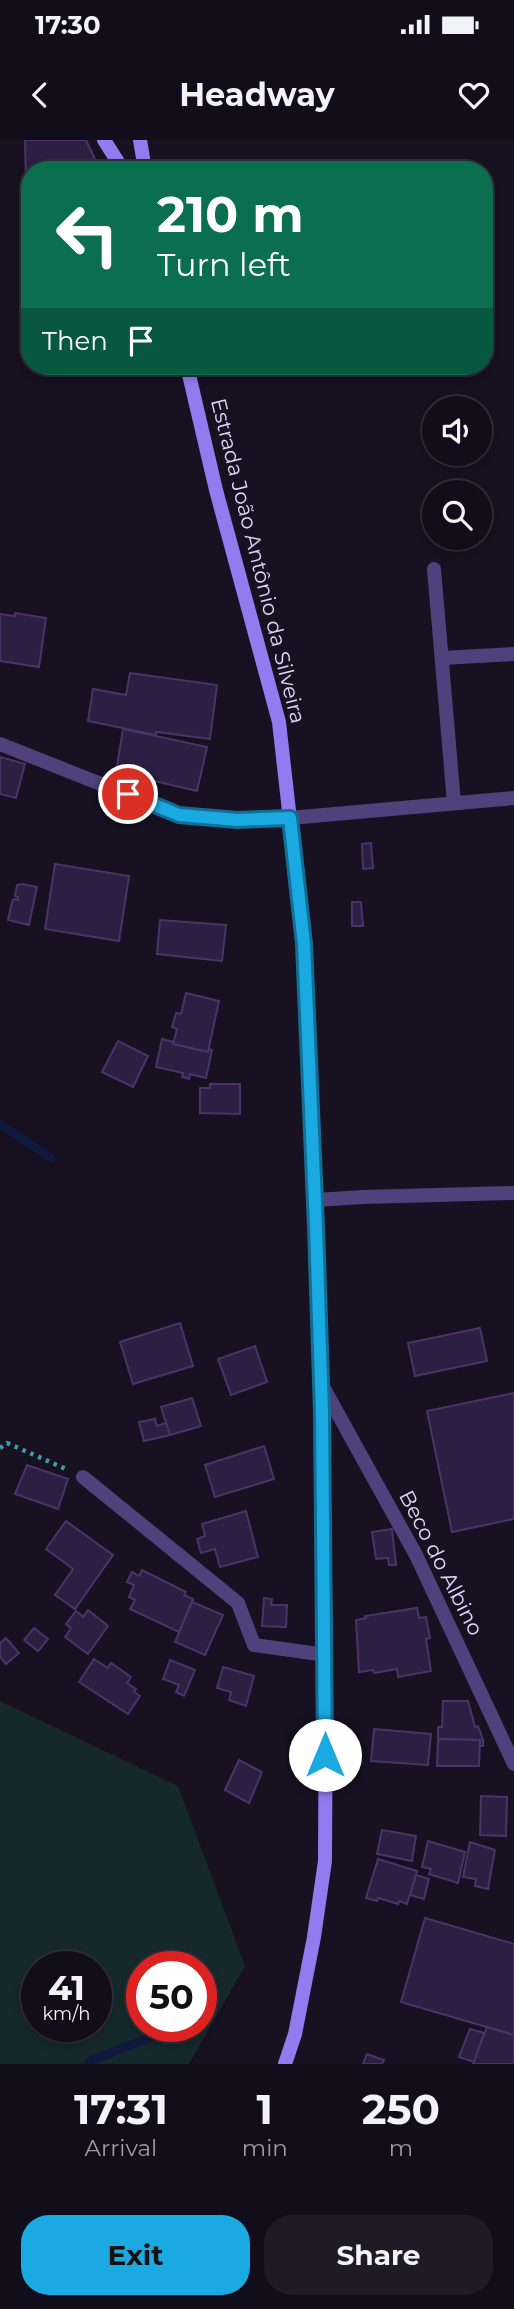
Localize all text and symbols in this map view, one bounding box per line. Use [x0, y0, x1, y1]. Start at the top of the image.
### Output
text: 17:30 [35, 9, 101, 41]
text: Headway [179, 75, 335, 114]
icon: back [21, 76, 59, 114]
icon: heart [455, 76, 493, 114]
text: 210 m [157, 185, 304, 244]
icon: left [42, 189, 133, 280]
text: Turn left [157, 245, 291, 284]
icon: arrive [122, 322, 160, 360]
text: Then [42, 325, 108, 357]
street label: Estrada João Antônio da Silveira [206, 396, 311, 726]
map controls [422, 396, 492, 550]
button: sound [422, 396, 492, 466]
button: search [422, 480, 492, 550]
pin [98, 764, 158, 824]
icon: arrive [109, 775, 147, 813]
street label: Beco do Albino [394, 1486, 489, 1640]
position arrow [288, 1718, 362, 1792]
speed limit sign: 50 [126, 1951, 217, 2042]
text: 41 [48, 1966, 85, 2009]
text: km/h [42, 2003, 91, 2025]
text: 17:31 [74, 2083, 168, 2135]
text: 1 [257, 2083, 273, 2135]
text: 250 [362, 2083, 440, 2135]
text: Arrival [85, 2134, 157, 2162]
text: min [242, 2134, 288, 2162]
text: m [389, 2134, 413, 2162]
button: Exit [21, 2215, 250, 2295]
button: Share [264, 2215, 493, 2295]

